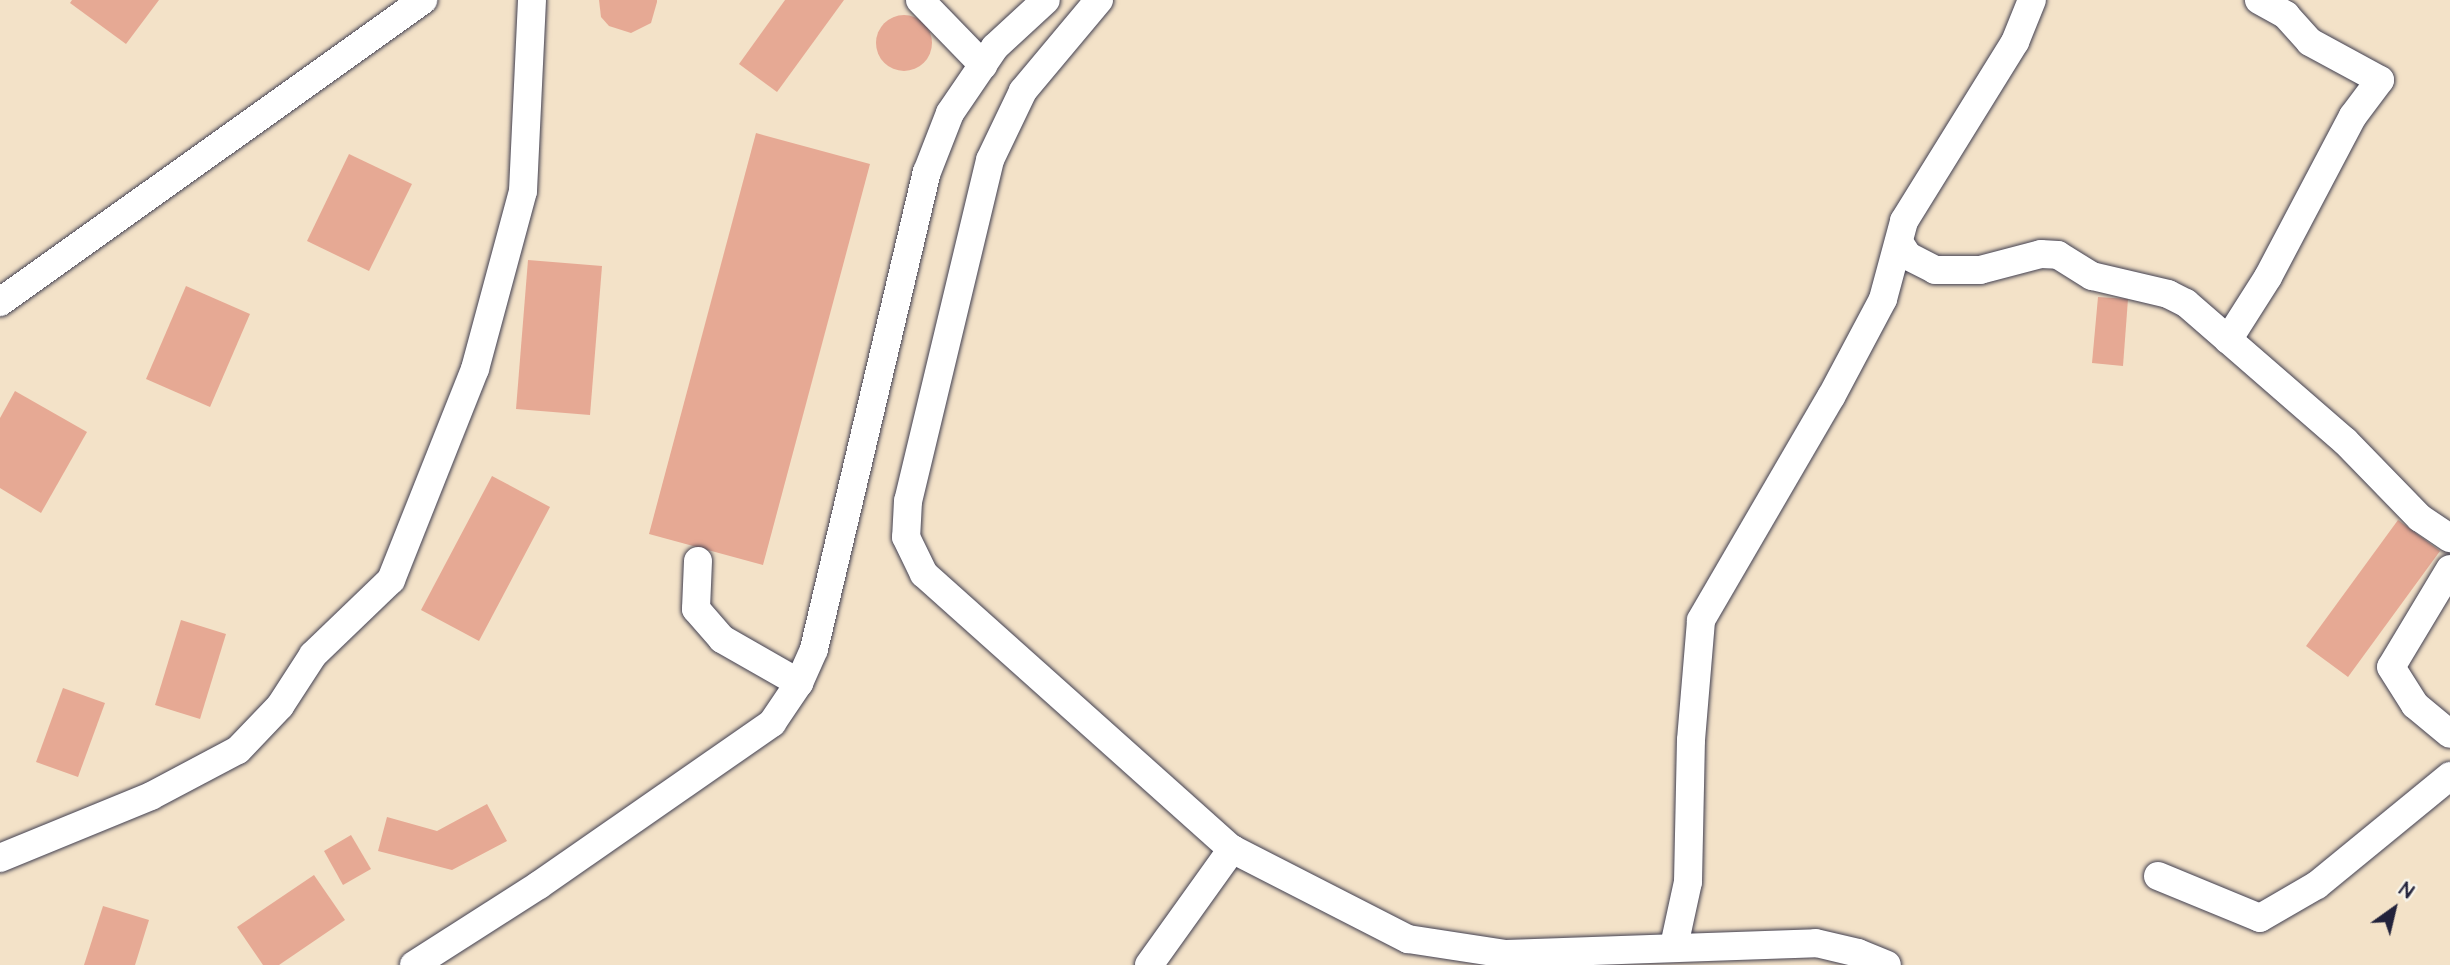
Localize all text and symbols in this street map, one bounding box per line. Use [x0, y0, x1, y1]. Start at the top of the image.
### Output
north arrow [2359, 874, 2429, 944]
text: N [2394, 877, 2419, 906]

